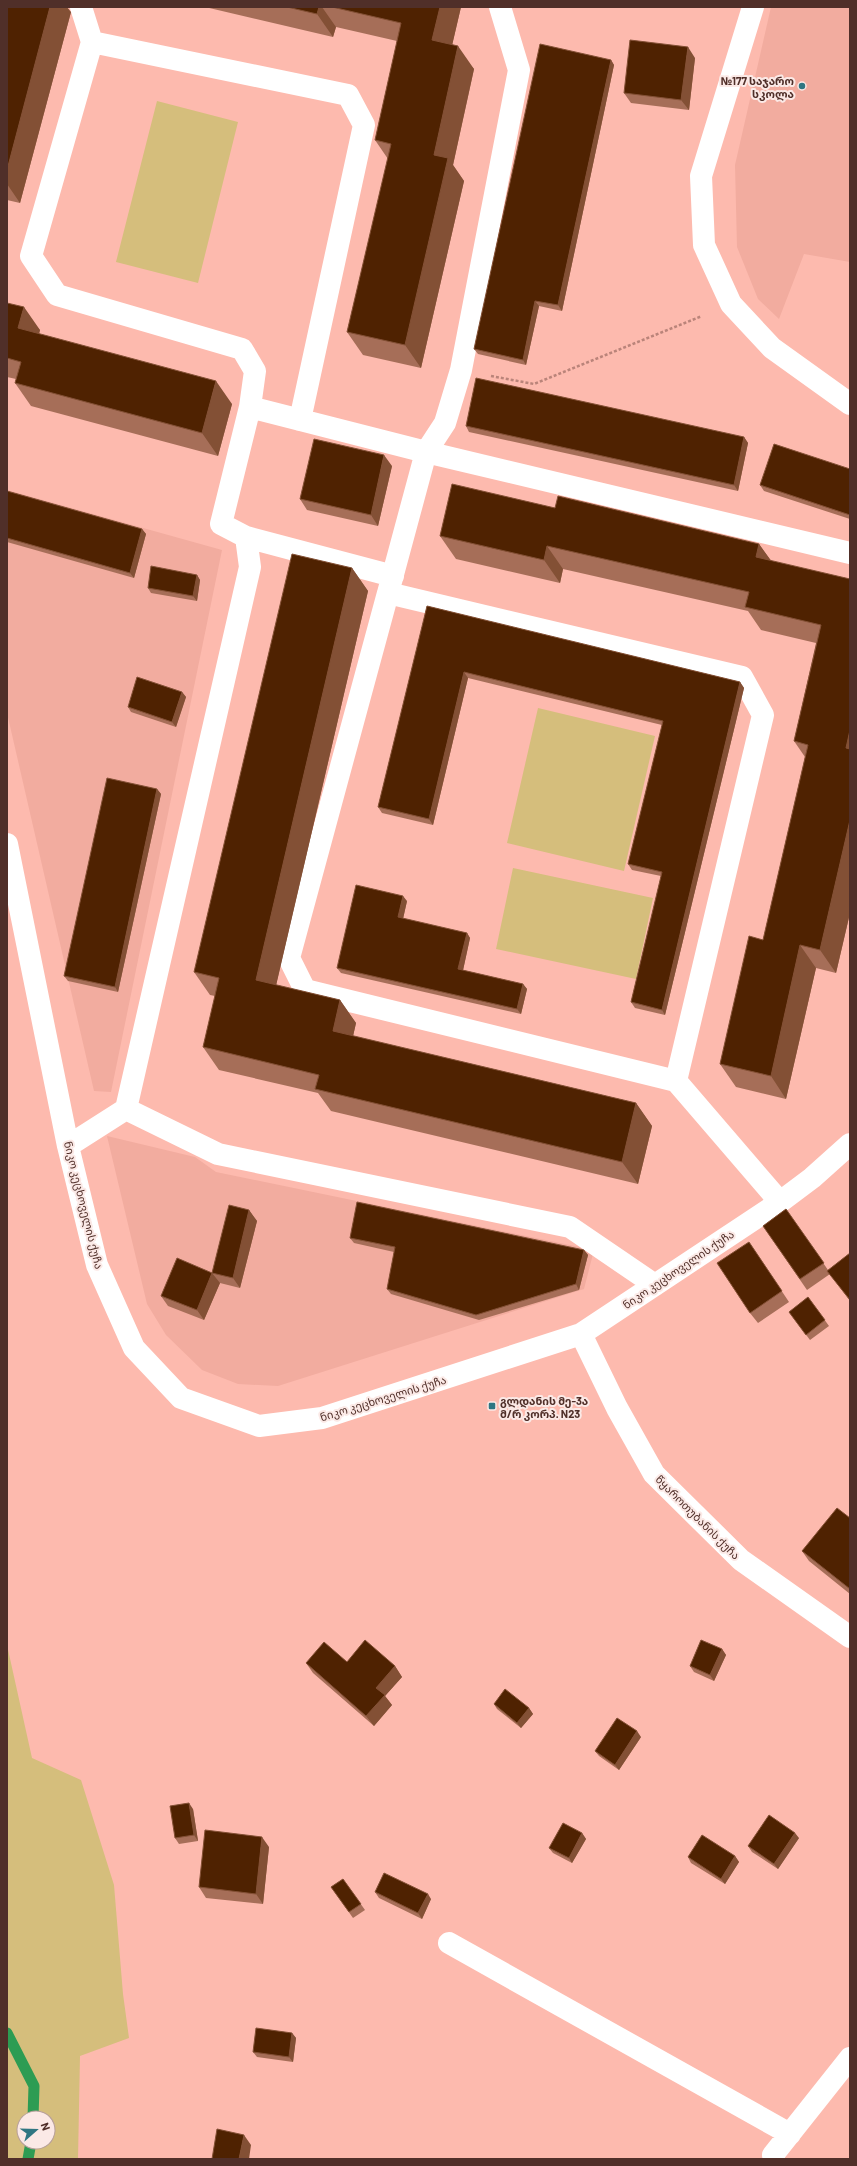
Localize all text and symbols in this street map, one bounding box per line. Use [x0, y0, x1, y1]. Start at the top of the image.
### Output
place label: №177 საჯარო სკოლა [720, 74, 794, 101]
marker: №177 საჯარო სკოლა [797, 81, 807, 91]
street label: ნიკო კეცხოველის ქუჩა [61, 1140, 106, 1270]
street label: ნიკო კეცხოველის ქუჩა [620, 1227, 737, 1312]
street label: ნიკო კეცხოველის ქუჩა [318, 1373, 448, 1424]
place label: გლდანის მე-3ა მ/რ კორპ. N23 [500, 1394, 588, 1421]
marker: გლდანის მე-3ა მ/რ კორპ. N23 [487, 1401, 497, 1411]
street label: წყაროთუბანის ქუჩა [653, 1472, 743, 1562]
north arrow [16, 2110, 56, 2150]
text: N [39, 2121, 53, 2132]

